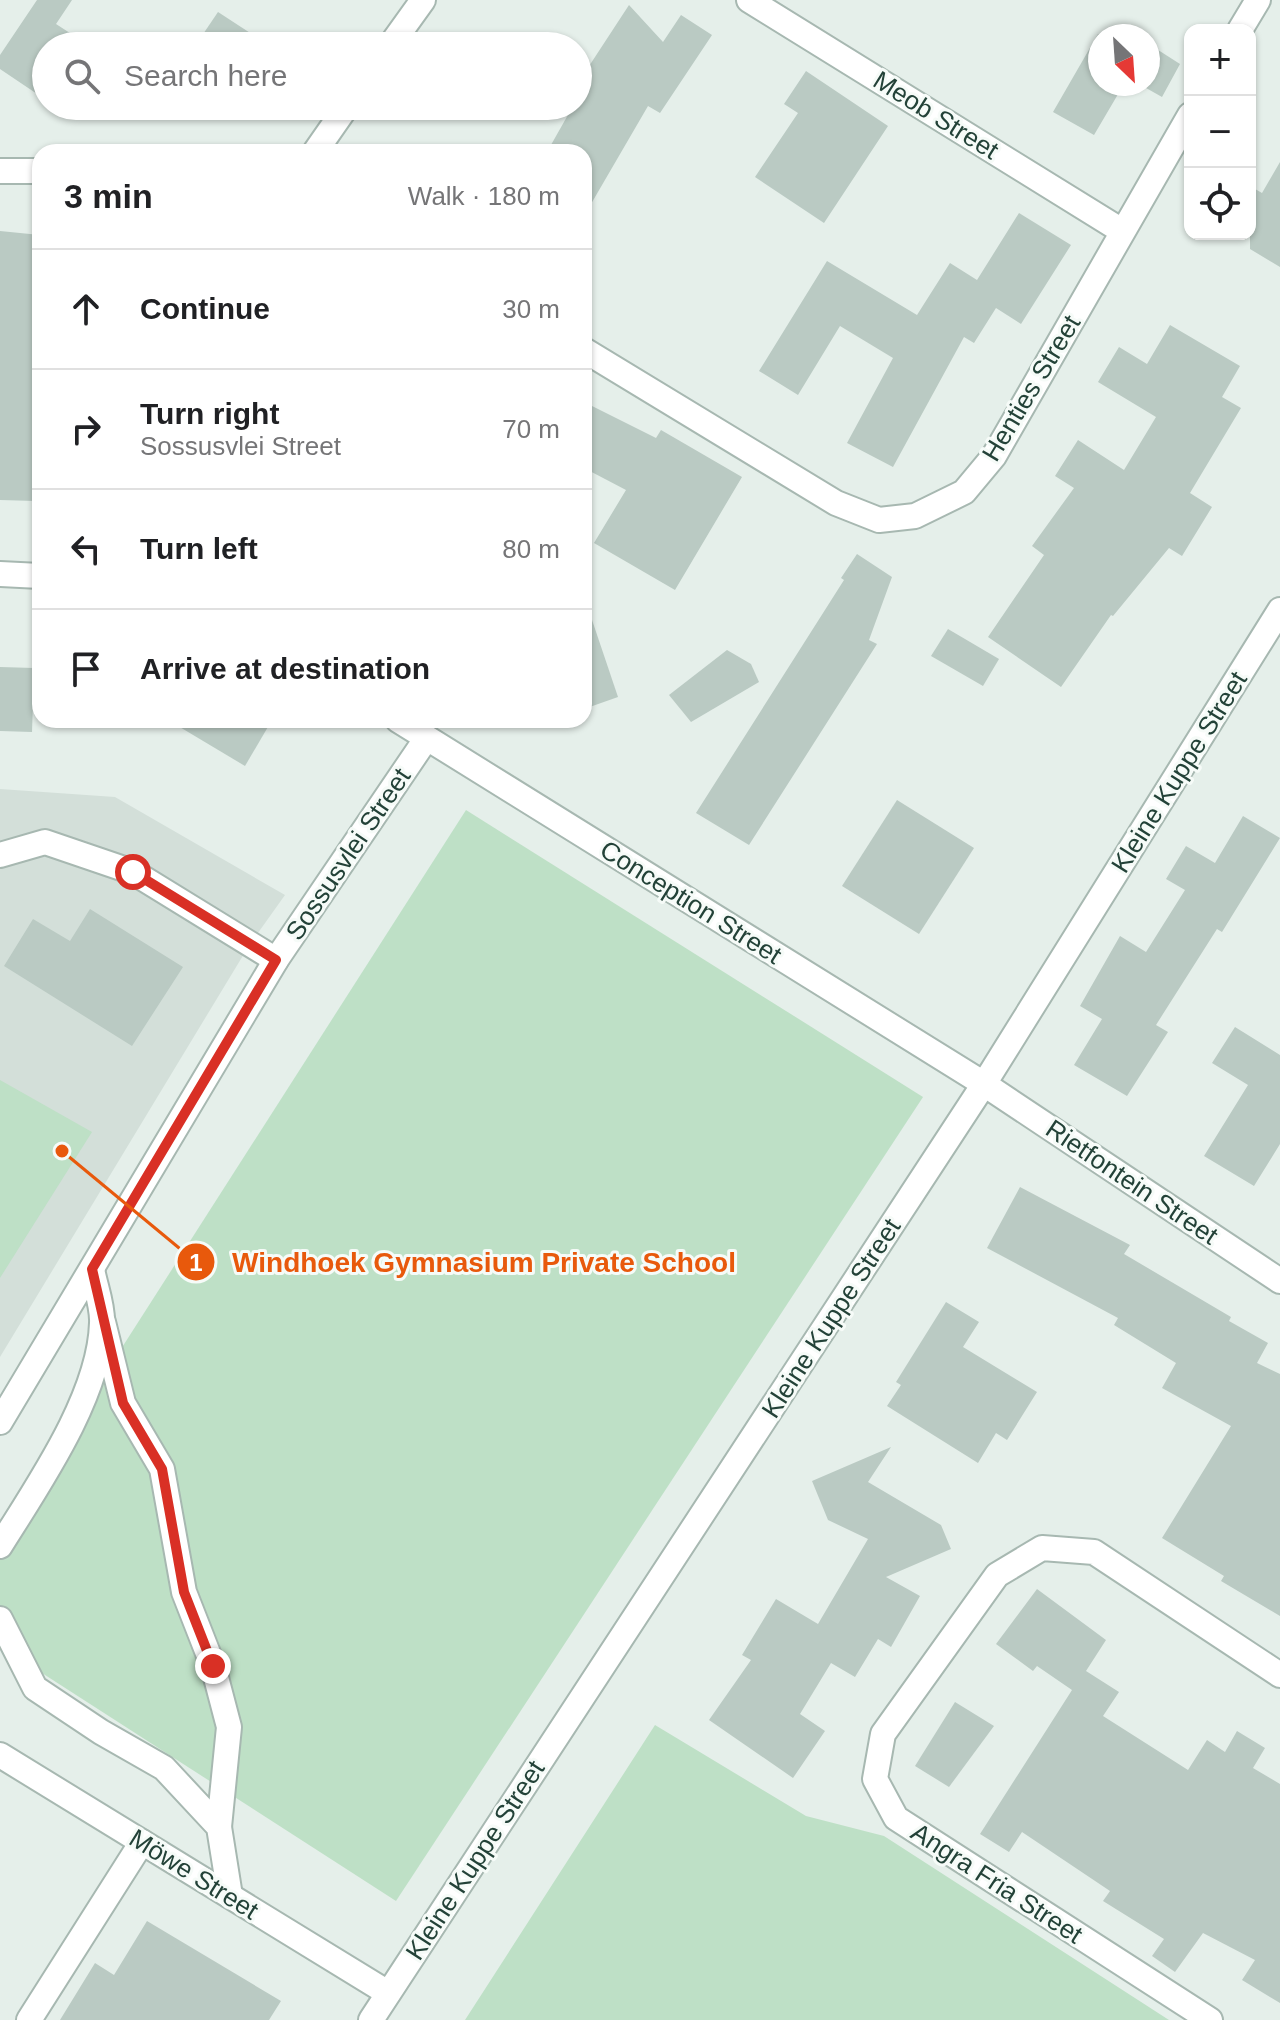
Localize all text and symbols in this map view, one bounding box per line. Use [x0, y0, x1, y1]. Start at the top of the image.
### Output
north arrow [1088, 24, 1160, 96]
map controls [1184, 24, 1256, 240]
button: + [1184, 24, 1256, 96]
search box [32, 32, 592, 120]
icon: search [60, 54, 104, 98]
text: Search here [124, 59, 287, 92]
street label: Meob Street [868, 65, 1005, 166]
button: − [1184, 96, 1256, 168]
button: locate [1184, 168, 1256, 240]
text: 3 min [64, 177, 153, 215]
text: Walk · 180 m [408, 181, 560, 211]
icon: ahead [64, 287, 108, 331]
text: Continue [140, 292, 270, 325]
text: 30 m [502, 294, 560, 324]
street label: Henties Street [976, 309, 1087, 466]
text: Turn right [140, 397, 279, 430]
icon: right [64, 407, 108, 451]
text: 70 m [502, 414, 560, 444]
text: Sossusvlei Street [140, 431, 341, 461]
icon: left [64, 527, 108, 571]
text: Turn left [140, 532, 258, 565]
text: 80 m [502, 534, 560, 564]
icon: arrive [64, 647, 108, 691]
text: Arrive at destination [140, 652, 430, 685]
street label: Kleine Kuppe Street [1105, 665, 1253, 878]
street label: Sossusvlei Street [279, 762, 417, 946]
street label: Conception Street [595, 834, 788, 970]
route start [115, 854, 151, 890]
street label: Rietfontein Street [1040, 1113, 1224, 1251]
street label: Kleine Kuppe Street [755, 1212, 907, 1423]
callout: Windhoek Gymnasium Private School [176, 1236, 752, 1288]
text: Windhoek Gymnasium Private School [232, 1247, 736, 1278]
text: 1 [189, 1249, 203, 1276]
route end [195, 1648, 231, 1684]
street label: Kleine Kuppe Street [399, 1754, 551, 1965]
street label: Angra Fria Street [906, 1817, 1089, 1950]
street label: Möwe Street [124, 1823, 264, 1926]

